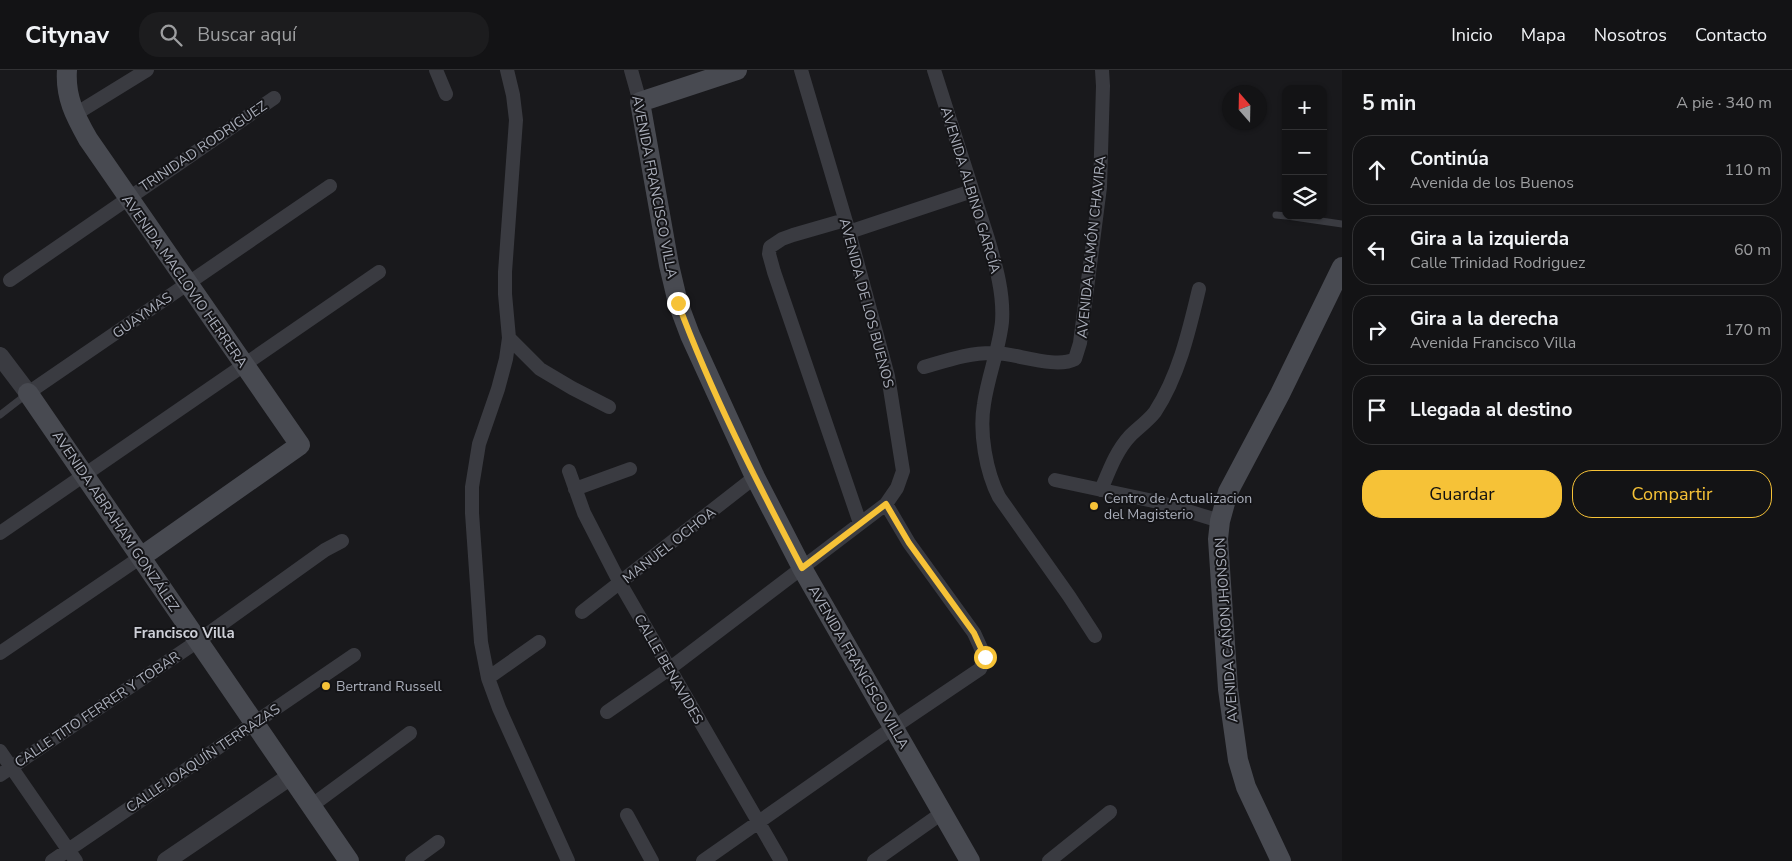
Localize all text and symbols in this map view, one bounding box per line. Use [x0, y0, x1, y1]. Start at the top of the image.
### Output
search box [139, 12, 489, 57]
text: Citynav [25, 19, 109, 51]
icon: search [157, 21, 185, 49]
text: Buscar aquí [197, 22, 297, 48]
text: Inicio [1451, 23, 1493, 47]
text: Mapa [1521, 23, 1566, 47]
text: Nosotros [1594, 23, 1667, 47]
text: Contacto [1695, 23, 1767, 47]
north arrow [1222, 85, 1267, 130]
map controls [1282, 85, 1327, 220]
button: + [1282, 85, 1327, 130]
text: 5 min [1362, 89, 1416, 117]
text: A pie · 340 m [1676, 92, 1772, 114]
street label: AVENIDA FRANCISCO VILLA [627, 94, 682, 280]
street label: TRINIDAD RODRIGUEZ [136, 97, 271, 196]
street label: AVENIDA ALBINO GARCÍA [936, 104, 1005, 276]
button: − [1282, 130, 1327, 175]
text: Continúa [1410, 146, 1489, 172]
street label: AVENIDA RAMÓN CHAVIRA [1072, 155, 1111, 339]
icon: ahead [1363, 156, 1391, 184]
text: 110 m [1724, 159, 1771, 181]
text: Avenida de los Buenos [1410, 172, 1574, 194]
button: layers [1282, 175, 1327, 220]
street label: AVENIDA MACLOVIO HERRERA [117, 191, 252, 371]
street label: AVENIDA DE LOS BUENOS [835, 216, 898, 390]
text: Gira a la izquierda [1410, 226, 1569, 252]
icon: left [1363, 236, 1391, 264]
text: 60 m [1734, 239, 1771, 261]
text: Calle Trinidad Rodriguez [1410, 252, 1585, 274]
street label: GUAYMAS [109, 288, 176, 343]
route end [667, 292, 690, 315]
text: Gira a la derecha [1410, 306, 1559, 332]
icon: right [1363, 316, 1391, 344]
text: 170 m [1724, 319, 1771, 341]
text: Avenida Francisco Villa [1410, 332, 1576, 354]
icon: arrive [1363, 396, 1391, 424]
text: Llegada al destino [1410, 397, 1572, 423]
street label: AVENIDA ABRAHAM GONZÁLEZ [48, 427, 183, 615]
button: Guardar [1362, 470, 1562, 518]
button: Compartir [1572, 470, 1772, 518]
place label: Centro de Actualizacion del Magisterio [1104, 489, 1252, 524]
marker: Centro de Actualizacion del Magisterio [1088, 500, 1100, 512]
street label: MANUEL OCHOA [619, 503, 720, 588]
street label: AVENIDA CAÑON JHONSON [1211, 537, 1242, 723]
street label: AVENIDA FRANCISCO VILLA [804, 582, 913, 753]
street label: CALLE BENAVIDES [629, 611, 708, 728]
district label: Francisco Villa [133, 623, 235, 643]
route start [974, 646, 997, 669]
street label: CALLE TITO FERRER Y TOBAR [11, 647, 184, 772]
place label: Bertrand Russell [336, 677, 443, 696]
marker: Bertrand Russell [320, 680, 332, 692]
street label: CALLE JOAQUÍN TERRAZAS [123, 699, 284, 817]

